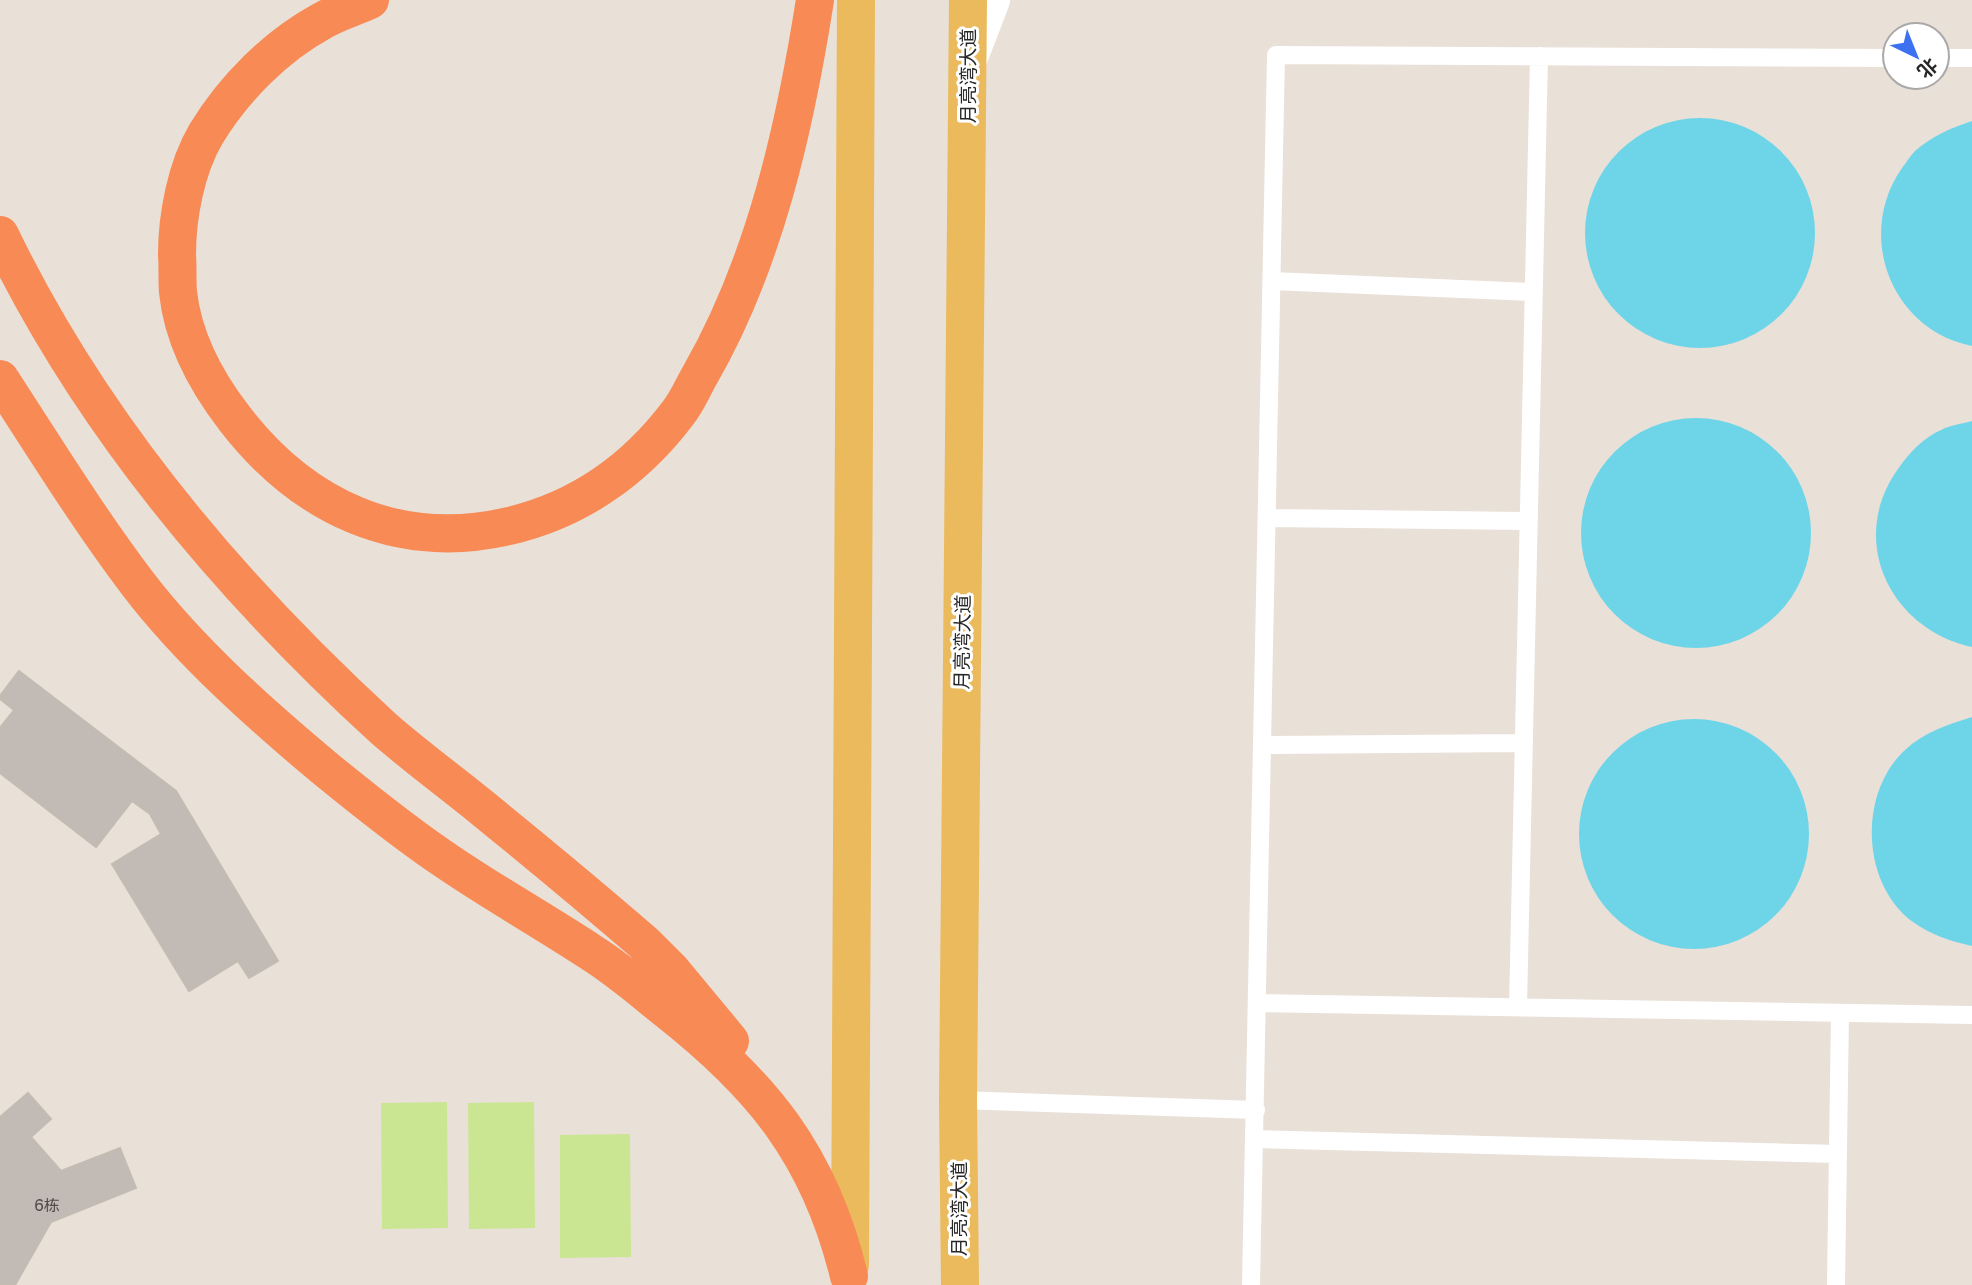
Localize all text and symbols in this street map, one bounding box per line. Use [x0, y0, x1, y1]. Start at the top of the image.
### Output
north arrow [1881, 21, 1951, 91]
street label: 月亮湾大道 [956, 28, 979, 124]
text: 北 [1913, 54, 1943, 84]
street label: 月亮湾大道 [949, 594, 974, 690]
street label: 月亮湾大道 [947, 1161, 970, 1257]
house number: 6栋 [34, 1195, 60, 1215]

